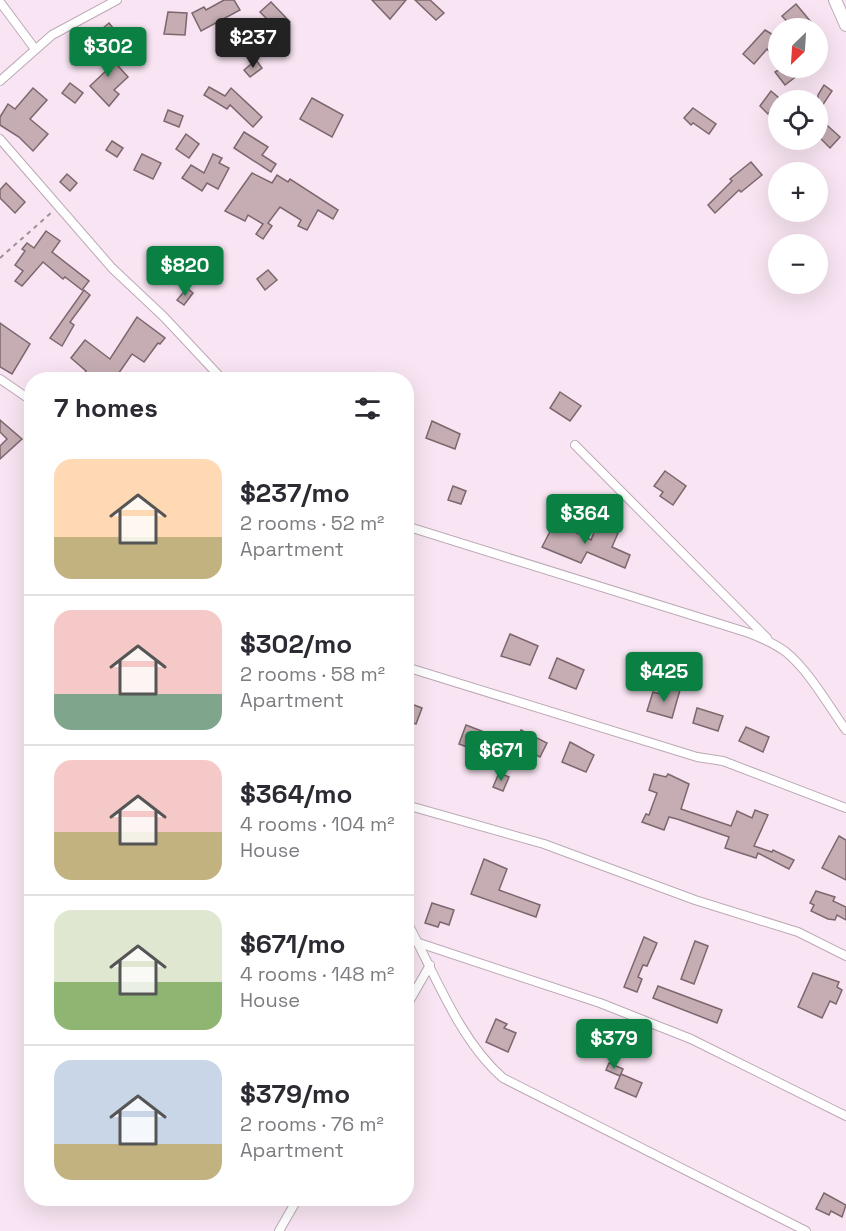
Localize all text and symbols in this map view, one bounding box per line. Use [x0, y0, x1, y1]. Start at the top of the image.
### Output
pin: $237 [217, 18, 289, 69]
north arrow [768, 18, 828, 78]
map controls [768, 18, 828, 294]
text: $237 [229, 24, 277, 50]
pin: $302 [72, 27, 144, 78]
text: $302 [83, 33, 133, 59]
button: locate [768, 90, 828, 150]
button: + [768, 162, 828, 222]
button: − [768, 234, 828, 294]
pin: $820 [149, 246, 221, 297]
text: $820 [161, 252, 209, 278]
text: 7 homes [54, 391, 158, 425]
icon: filters [351, 392, 384, 425]
text: $237/mo [240, 476, 350, 510]
icon: home [102, 483, 174, 555]
pin: $364 [549, 494, 621, 545]
text: $364 [560, 500, 610, 526]
text: 2 rooms · 52 m² [240, 510, 384, 536]
text: Apartment [240, 536, 344, 562]
text: $302/mo [240, 627, 352, 661]
icon: home [102, 634, 174, 706]
pin: $425 [628, 652, 700, 703]
text: $425 [640, 658, 688, 684]
text: 2 rooms · 58 m² [240, 661, 385, 687]
text: Apartment [240, 687, 344, 713]
pin: $671 [465, 731, 537, 782]
text: $671 [479, 737, 523, 763]
text: $364/mo [240, 777, 352, 811]
icon: home [102, 784, 174, 856]
text: 4 rooms · 104 m² [240, 811, 395, 837]
text: House [240, 837, 300, 863]
text: $671/mo [240, 927, 346, 961]
icon: home [102, 934, 174, 1006]
text: 4 rooms · 148 m² [240, 961, 394, 987]
text: House [240, 987, 300, 1013]
pin: $379 [578, 1019, 650, 1070]
text: $379 [590, 1025, 638, 1051]
text: $379/mo [240, 1077, 350, 1111]
icon: home [102, 1084, 174, 1156]
text: 2 rooms · 76 m² [240, 1111, 384, 1137]
text: Apartment [240, 1137, 344, 1163]

